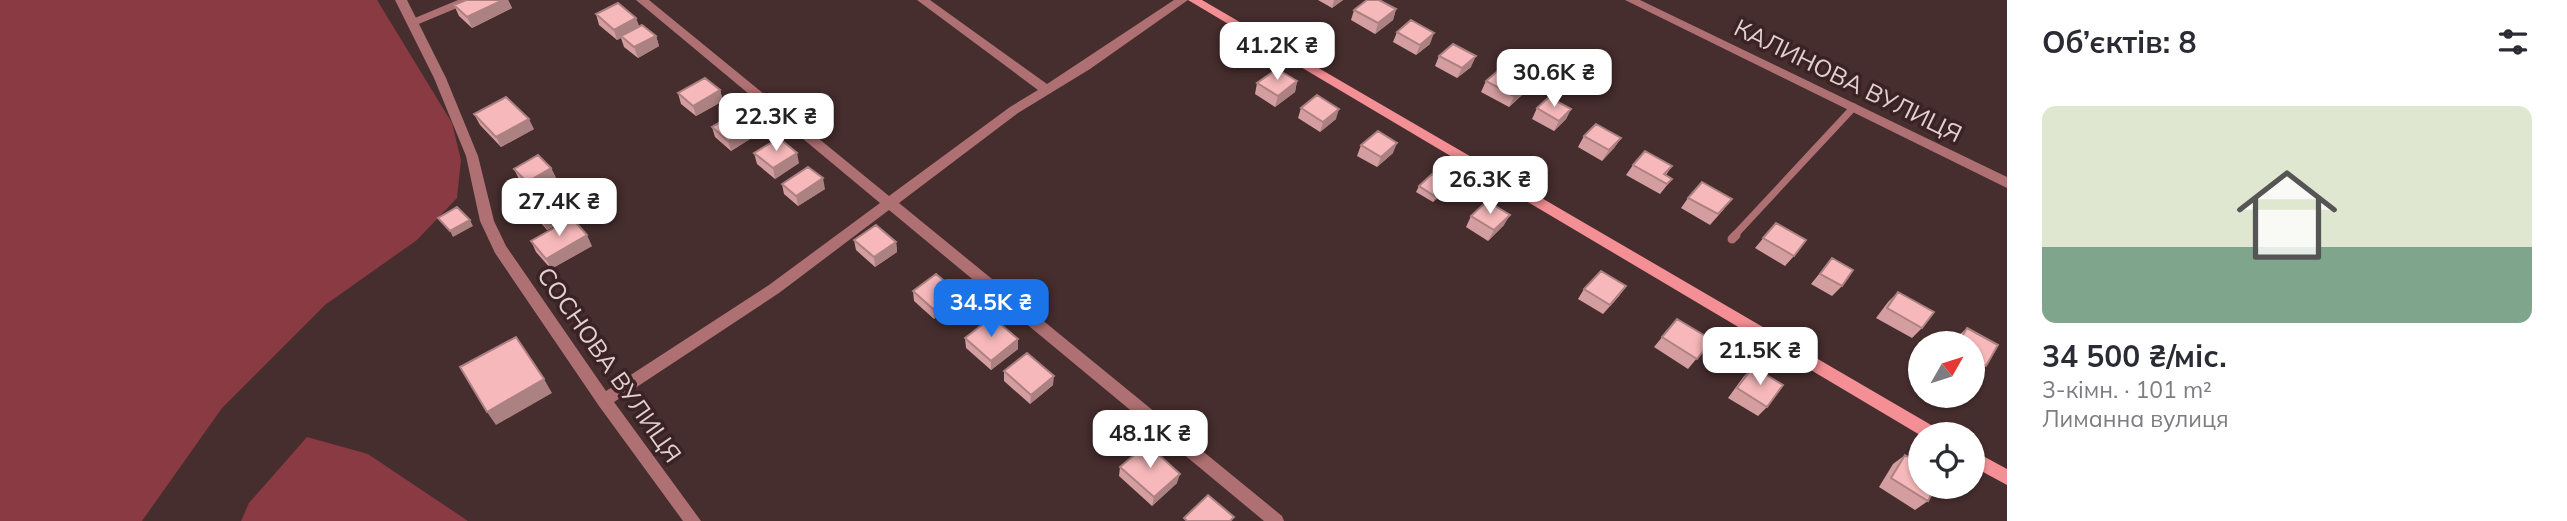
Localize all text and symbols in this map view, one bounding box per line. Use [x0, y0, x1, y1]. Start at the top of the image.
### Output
street label: КАЛИНОВА ВУЛИЦЯ [1730, 12, 1967, 148]
pin: 41.2K ₴ [1212, 22, 1342, 82]
text: Об’єктів: 8 [2042, 23, 2196, 61]
icon: filters [2494, 23, 2532, 61]
text: 41.2K ₴ [1236, 30, 1318, 59]
pin: 30.6K ₴ [1489, 50, 1619, 109]
text: 30.6K ₴ [1513, 57, 1595, 86]
pin: 22.3K ₴ [711, 94, 841, 153]
text: 22.3K ₴ [735, 101, 817, 130]
icon: home [2224, 152, 2350, 278]
pin: 26.3K ₴ [1425, 156, 1555, 216]
text: 26.3K ₴ [1449, 164, 1531, 193]
pin: 27.4K ₴ [494, 178, 624, 238]
text: 27.4K ₴ [518, 186, 600, 215]
street label: СОСНОВА ВУЛИЦЯ [531, 261, 689, 468]
pin: 34.5K ₴ [926, 280, 1056, 339]
text: 34.5K ₴ [950, 287, 1032, 316]
pin: 21.5K ₴ [1695, 328, 1825, 387]
north arrow [1908, 331, 1984, 408]
map controls [1908, 331, 1985, 499]
text: 21.5K ₴ [1719, 335, 1801, 364]
text: 34 500 ₴/міс. [2042, 337, 2227, 375]
text: 3-кімн. · 101 m² [2042, 375, 2212, 404]
text: Лиманна вулиця [2042, 404, 2229, 433]
pin: 48.1K ₴ [1085, 410, 1215, 470]
text: 48.1K ₴ [1109, 418, 1191, 447]
button: locate [1908, 422, 1985, 499]

